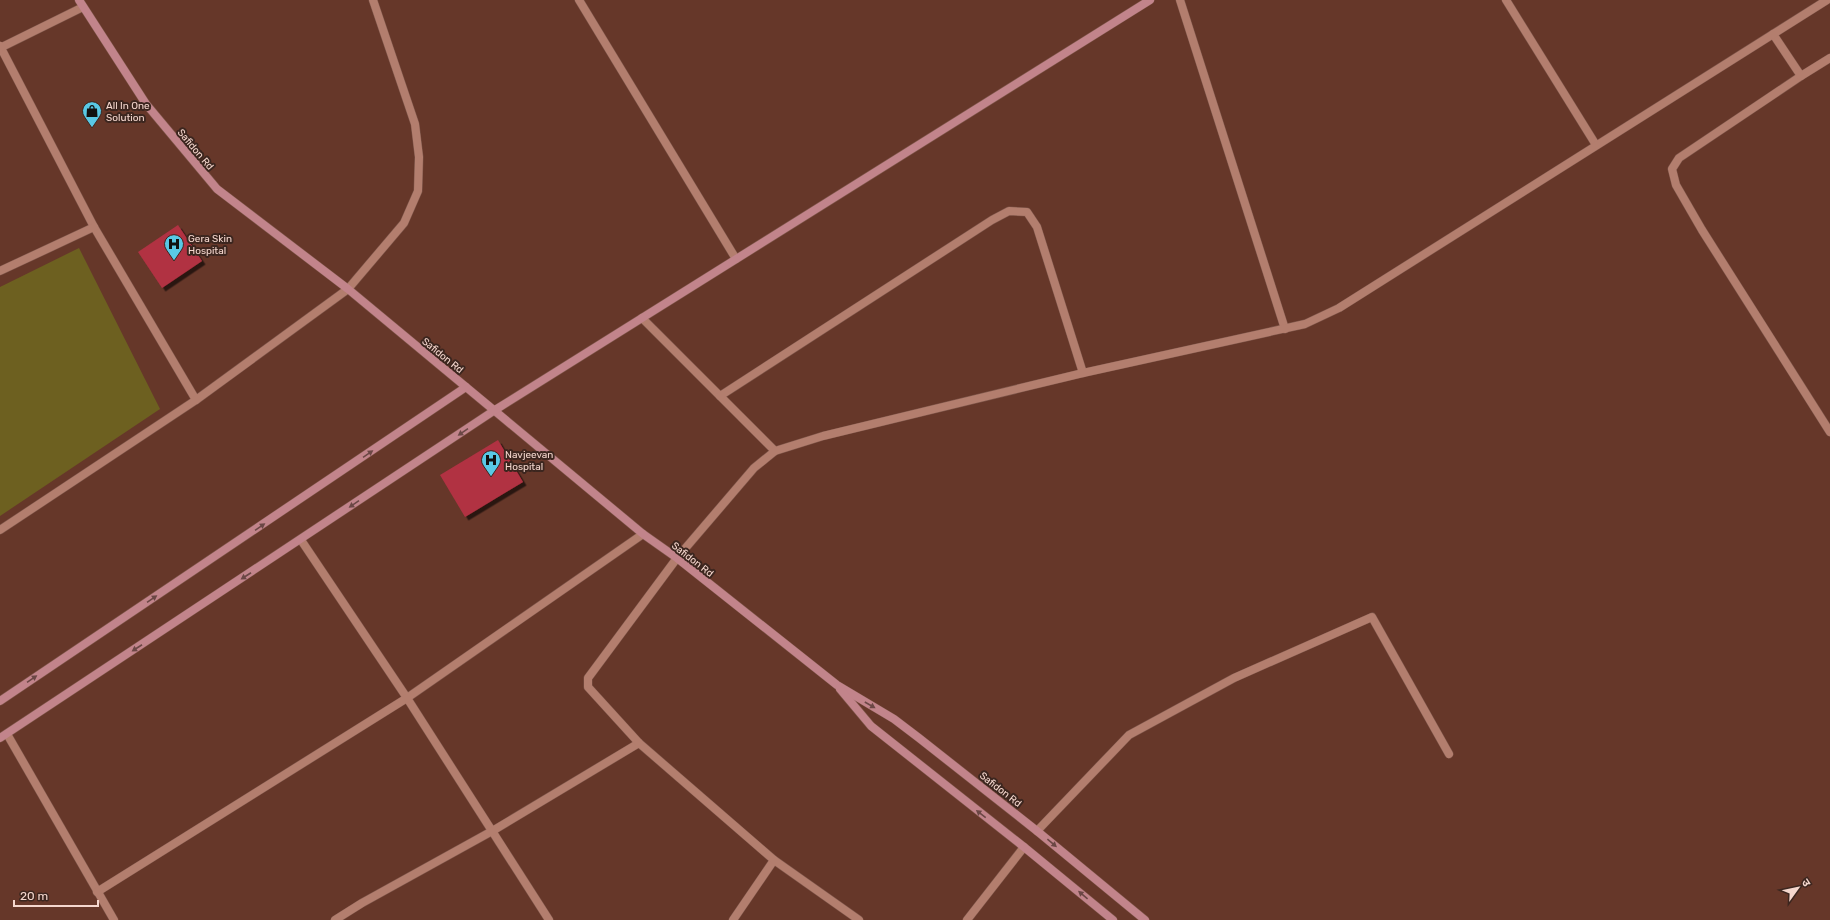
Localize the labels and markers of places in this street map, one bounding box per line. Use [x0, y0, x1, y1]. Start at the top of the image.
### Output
shop icon: All In One Solution [81, 100, 103, 128]
place label: All In One Solution [106, 100, 150, 124]
hospital icon: Gera Skin Hospital [163, 233, 185, 261]
place label: Gera Skin Hospital [188, 233, 232, 257]
hospital icon: Navjeevan Hospital [480, 449, 502, 477]
place label: Navjeevan Hospital [505, 449, 553, 473]

